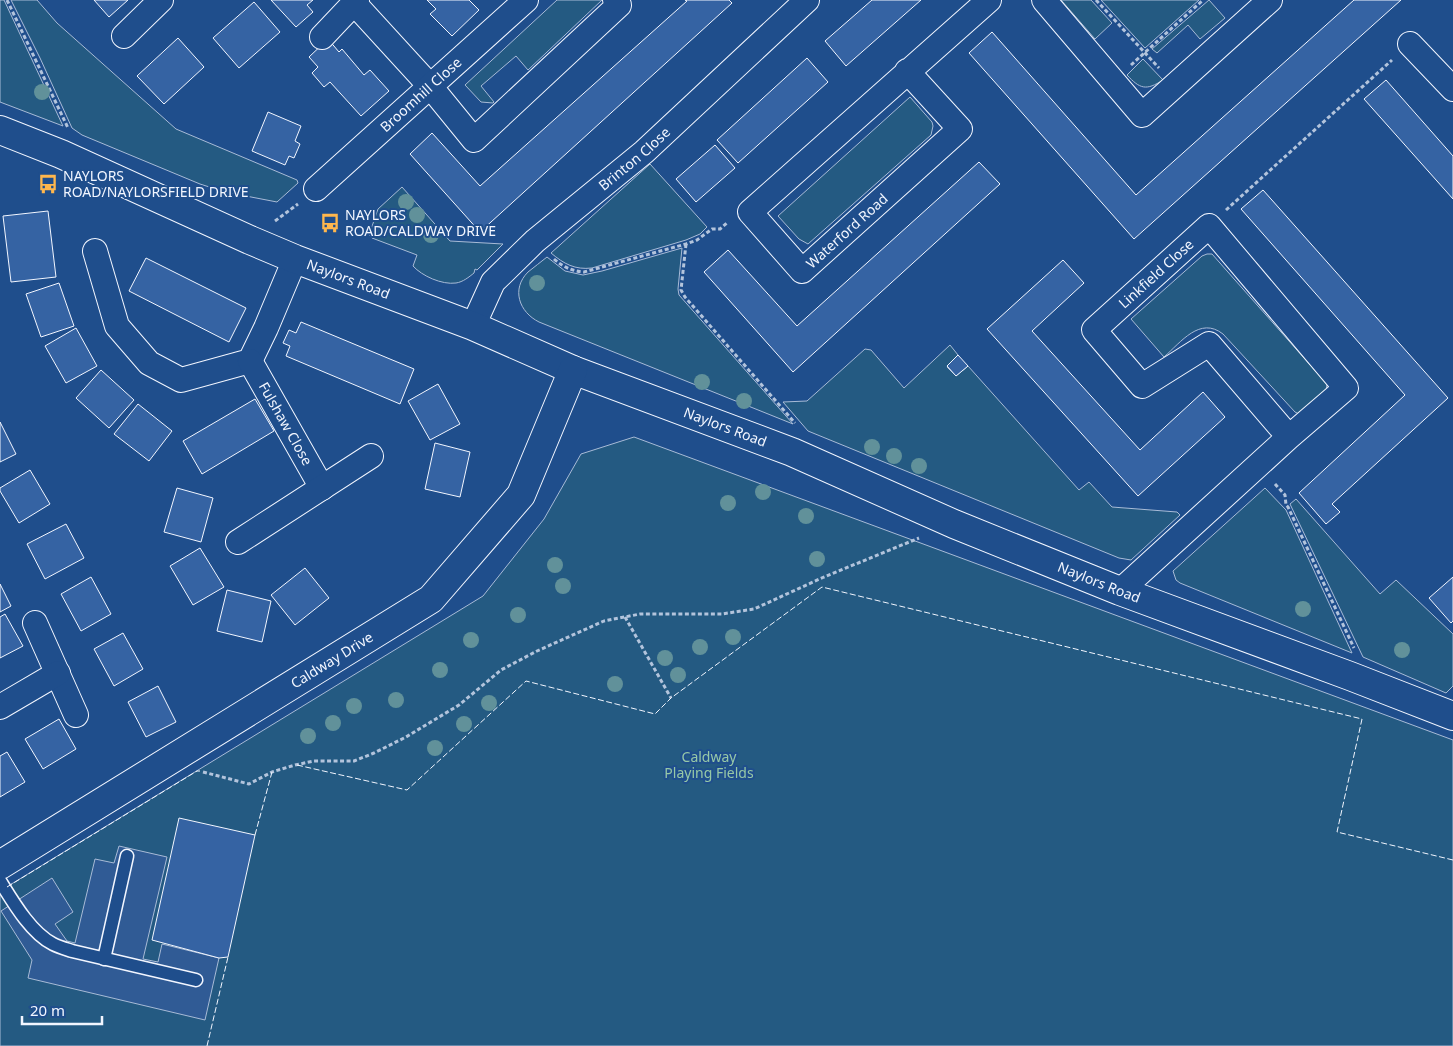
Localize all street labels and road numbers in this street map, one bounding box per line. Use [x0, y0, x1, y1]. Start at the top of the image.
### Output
street label: Broomhill Close [376, 53, 465, 136]
street label: Brinton Close [594, 122, 674, 194]
street label: Waterford Road [802, 189, 892, 272]
street label: Linkfield Close [1114, 234, 1198, 312]
street label: Naylors Road [304, 254, 393, 303]
street label: Fulshaw Close [255, 378, 317, 469]
street label: Naylors Road [681, 402, 770, 451]
street label: Naylors Road [1055, 557, 1143, 607]
street label: Caldway Drive [287, 627, 376, 692]

